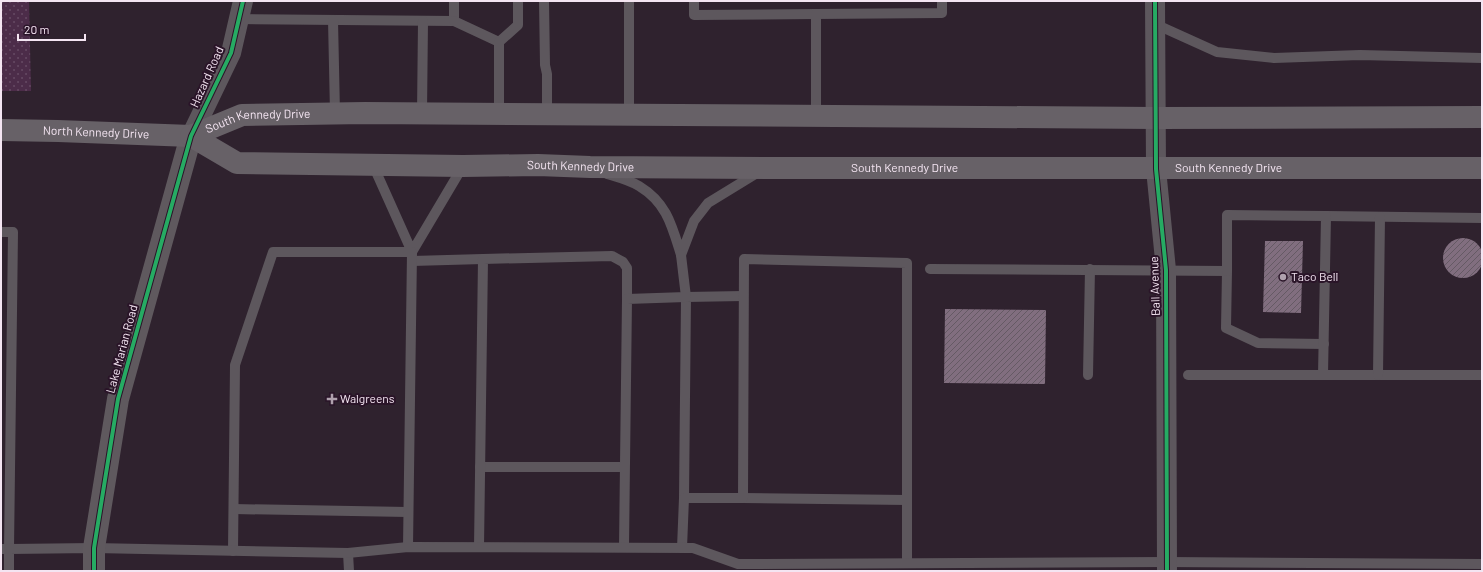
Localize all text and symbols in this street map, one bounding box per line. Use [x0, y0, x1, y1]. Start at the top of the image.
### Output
scale bar [18, 16, 85, 42]
text: 20 m [24, 22, 50, 36]
street label: Hazard Road [186, 44, 226, 109]
street label: South Kennedy Drive [203, 106, 311, 135]
street label: North Kennedy Drive [43, 123, 150, 140]
street label: South Kennedy Drive [527, 157, 634, 173]
street label: South Kennedy Drive [851, 160, 958, 174]
street label: South Kennedy Drive [1175, 160, 1282, 174]
street label: Ball Avenue [1146, 256, 1162, 316]
place label: Taco Bell [1291, 269, 1338, 283]
marker: Taco Bell [1278, 272, 1288, 282]
street label: Lake Marian Road [102, 303, 140, 395]
place label: Walgreens [340, 391, 395, 405]
marker: Walgreens [327, 394, 337, 404]

